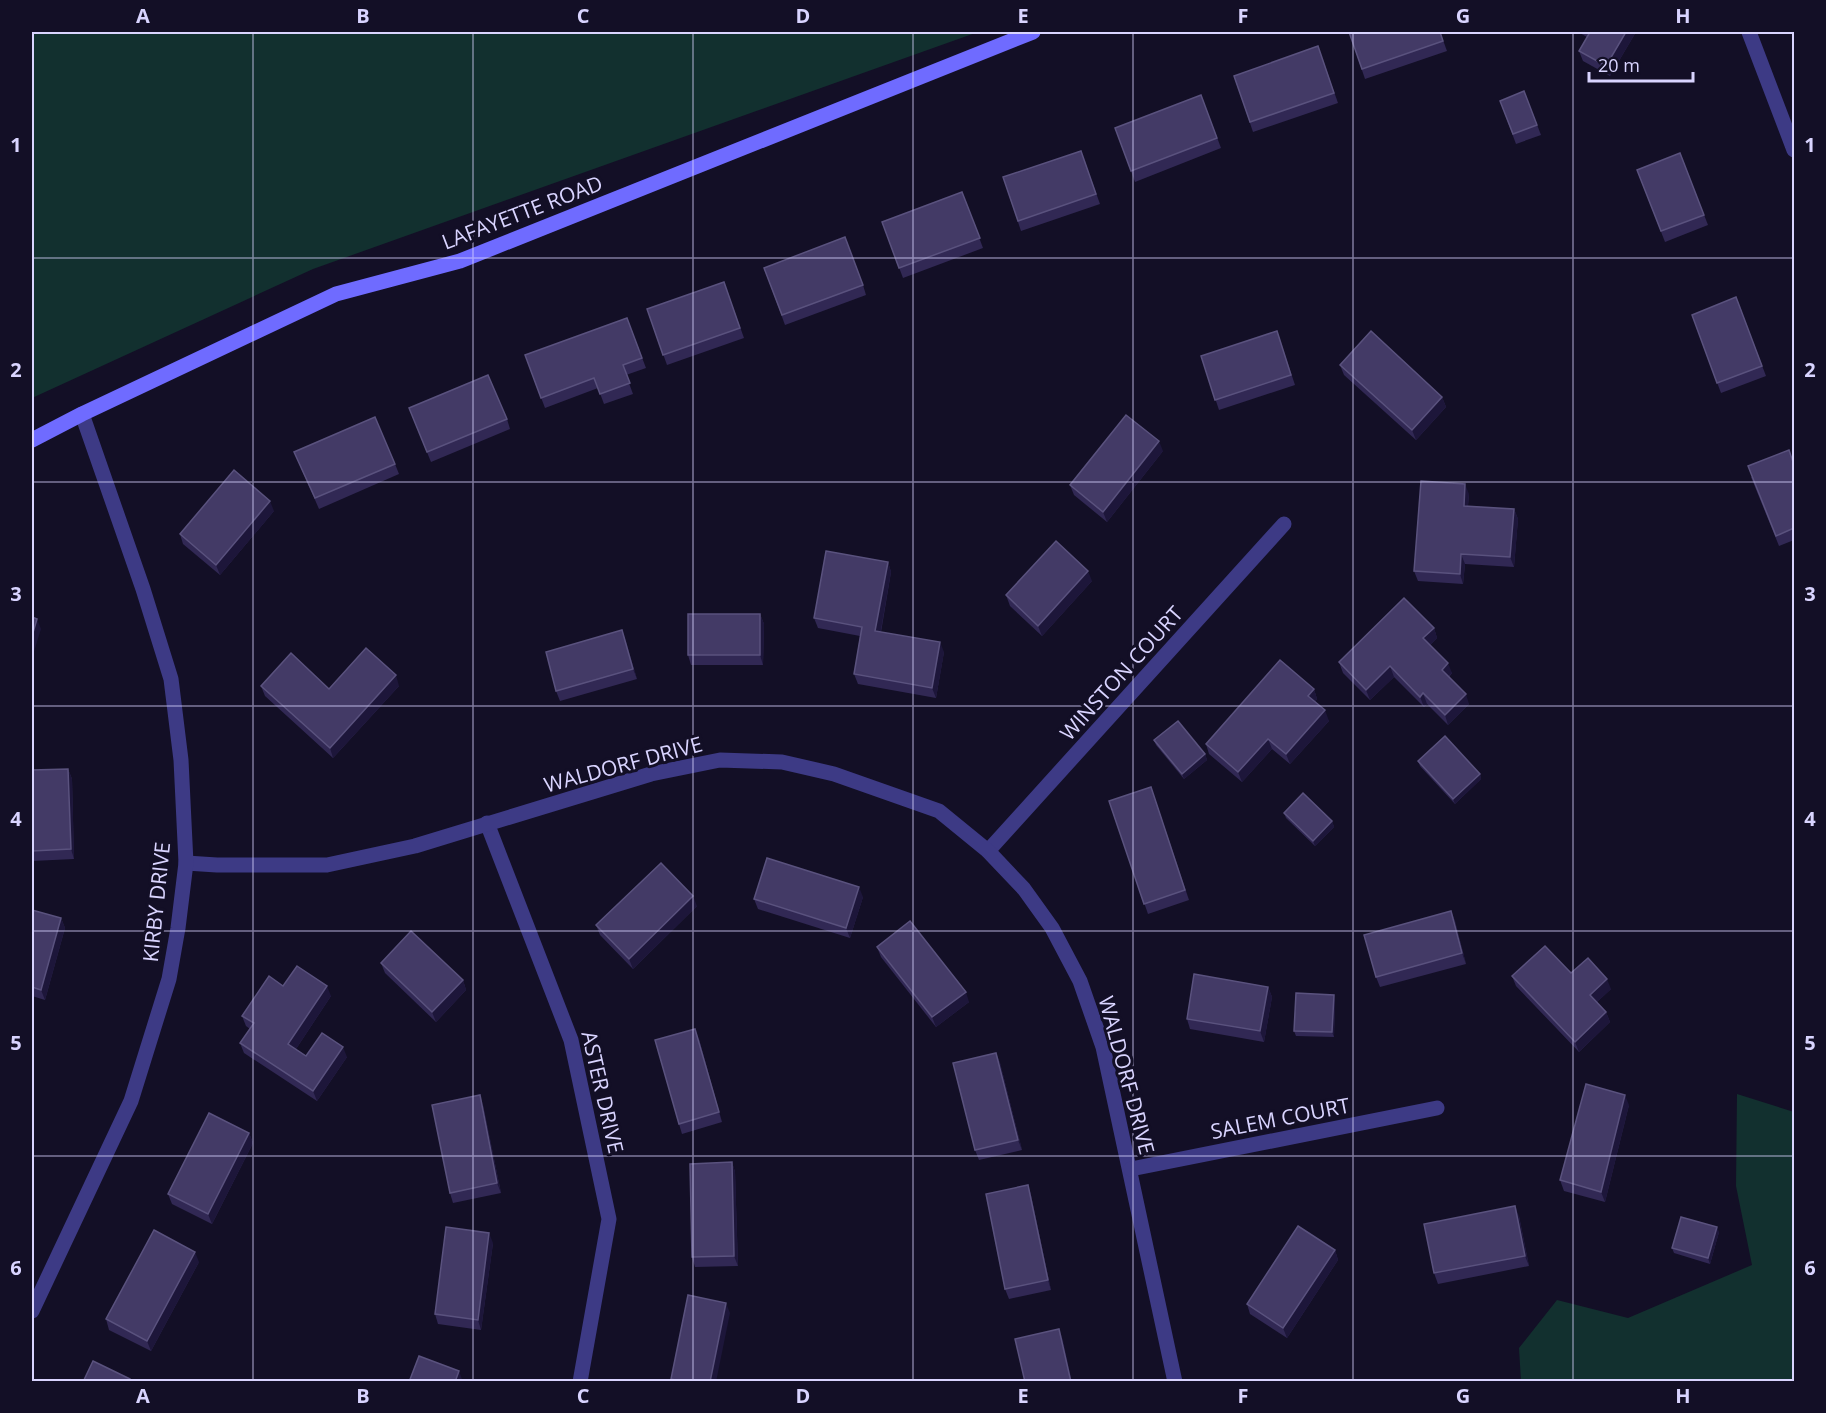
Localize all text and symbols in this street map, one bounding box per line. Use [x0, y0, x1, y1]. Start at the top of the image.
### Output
text: A [136, 2, 150, 29]
text: B [356, 2, 370, 29]
text: C [577, 2, 590, 29]
text: D [796, 2, 810, 29]
text: E [1017, 2, 1029, 29]
text: F [1238, 2, 1248, 29]
text: G [1456, 2, 1470, 29]
text: H [1675, 2, 1691, 29]
scale bar [1589, 45, 1692, 83]
text: 20 m [1598, 53, 1640, 77]
text: 1 [10, 131, 22, 158]
text: 1 [1804, 131, 1816, 158]
street label: LAFAYETTE ROAD [438, 168, 606, 256]
text: 2 [10, 356, 22, 383]
text: 2 [1804, 356, 1816, 383]
text: 3 [10, 580, 22, 607]
text: 3 [1804, 580, 1816, 607]
street label: WINSTON COURT [1053, 600, 1189, 746]
street label: WALDORF DRIVE [541, 729, 705, 799]
text: 4 [10, 805, 22, 832]
text: 4 [1804, 805, 1816, 832]
street label: KIRBY DRIVE [136, 841, 176, 963]
street label: WALDORF DRIVE [1092, 993, 1162, 1157]
street label: ASTER DRIVE [575, 1028, 631, 1156]
text: 5 [10, 1029, 22, 1056]
text: 5 [1804, 1029, 1816, 1056]
street label: SALEM COURT [1208, 1091, 1352, 1145]
text: 6 [10, 1254, 22, 1281]
text: 6 [1804, 1254, 1816, 1281]
text: A [136, 1382, 150, 1409]
text: B [356, 1382, 370, 1409]
text: C [577, 1382, 590, 1409]
text: D [796, 1382, 810, 1409]
text: E [1017, 1382, 1029, 1409]
text: F [1238, 1382, 1248, 1409]
text: G [1456, 1382, 1470, 1409]
text: H [1675, 1382, 1691, 1409]

